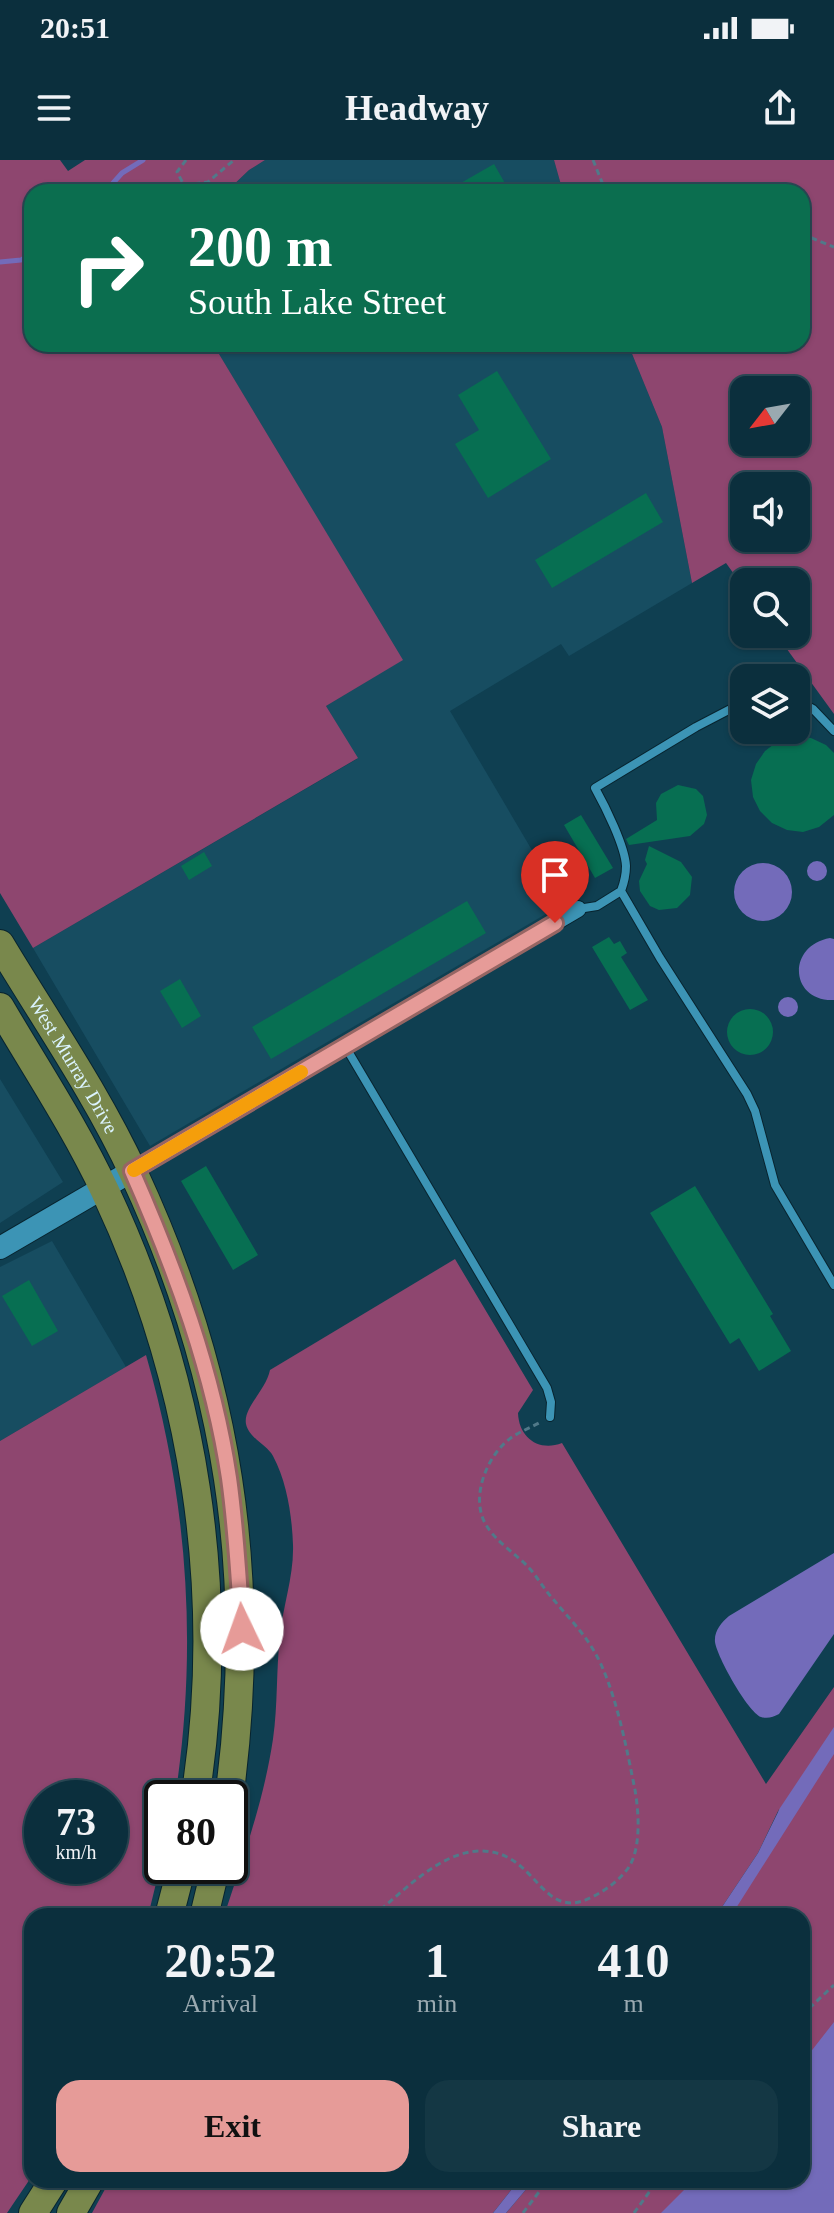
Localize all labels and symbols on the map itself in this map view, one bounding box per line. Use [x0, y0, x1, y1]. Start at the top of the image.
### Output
north arrow [730, 376, 810, 456]
pin [521, 841, 589, 923]
street label: West Murray Drive [24, 993, 123, 1137]
position arrow [200, 1587, 284, 1671]
speed limit sign: 80 [144, 1780, 248, 1884]

